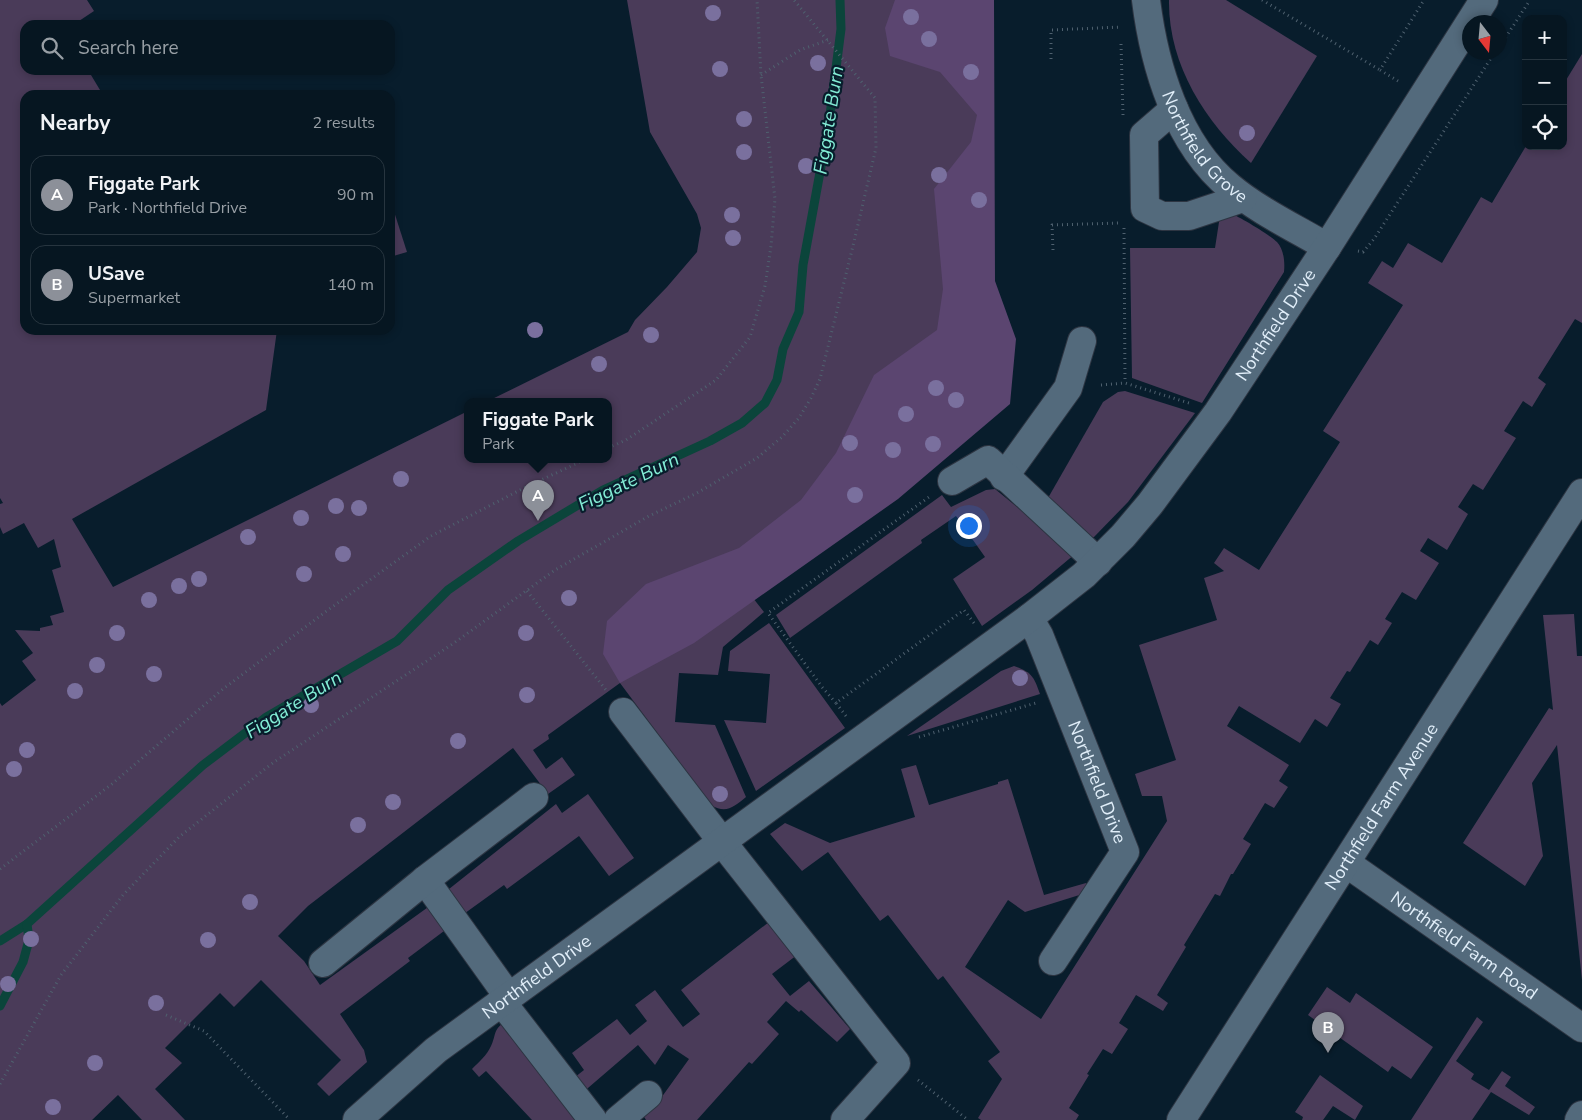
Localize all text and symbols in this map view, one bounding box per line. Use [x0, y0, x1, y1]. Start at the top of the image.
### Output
north arrow [1462, 15, 1507, 60]
map controls [1522, 15, 1567, 150]
button: + [1522, 15, 1567, 60]
search box [20, 20, 395, 75]
icon: search [38, 34, 66, 62]
text: Search here [78, 35, 179, 61]
button: − [1522, 60, 1567, 105]
water label: Figgate Burn [808, 64, 850, 176]
street label: Northfield Grove [1156, 88, 1253, 209]
button: locate [1522, 105, 1567, 150]
text: Nearby [40, 109, 110, 137]
text: 2 results [313, 112, 375, 134]
text: Figgate Park [88, 171, 199, 197]
text: A [51, 184, 63, 206]
text: 90 m [337, 184, 374, 206]
text: Park · Northfield Drive [88, 197, 247, 219]
text: USave [88, 261, 144, 287]
street label: Northfield Drive [1230, 264, 1321, 385]
text: B [51, 274, 63, 296]
text: 140 m [327, 274, 374, 296]
text: Supermarket [88, 287, 180, 309]
popup [464, 398, 612, 463]
text: Figgate Park [482, 407, 594, 433]
text: Park [482, 433, 514, 455]
water label: Figgate Burn [573, 446, 683, 518]
pin: A [522, 480, 554, 521]
your location [956, 513, 982, 539]
water label: Figgate Burn [240, 665, 347, 745]
street label: Northfield Drive [1062, 717, 1132, 847]
street label: Northfield Farm Avenue [1319, 719, 1444, 895]
street label: Northfield Farm Road [1386, 886, 1542, 1005]
street label: Northfield Drive [477, 929, 596, 1025]
pin: B [1312, 1012, 1344, 1053]

